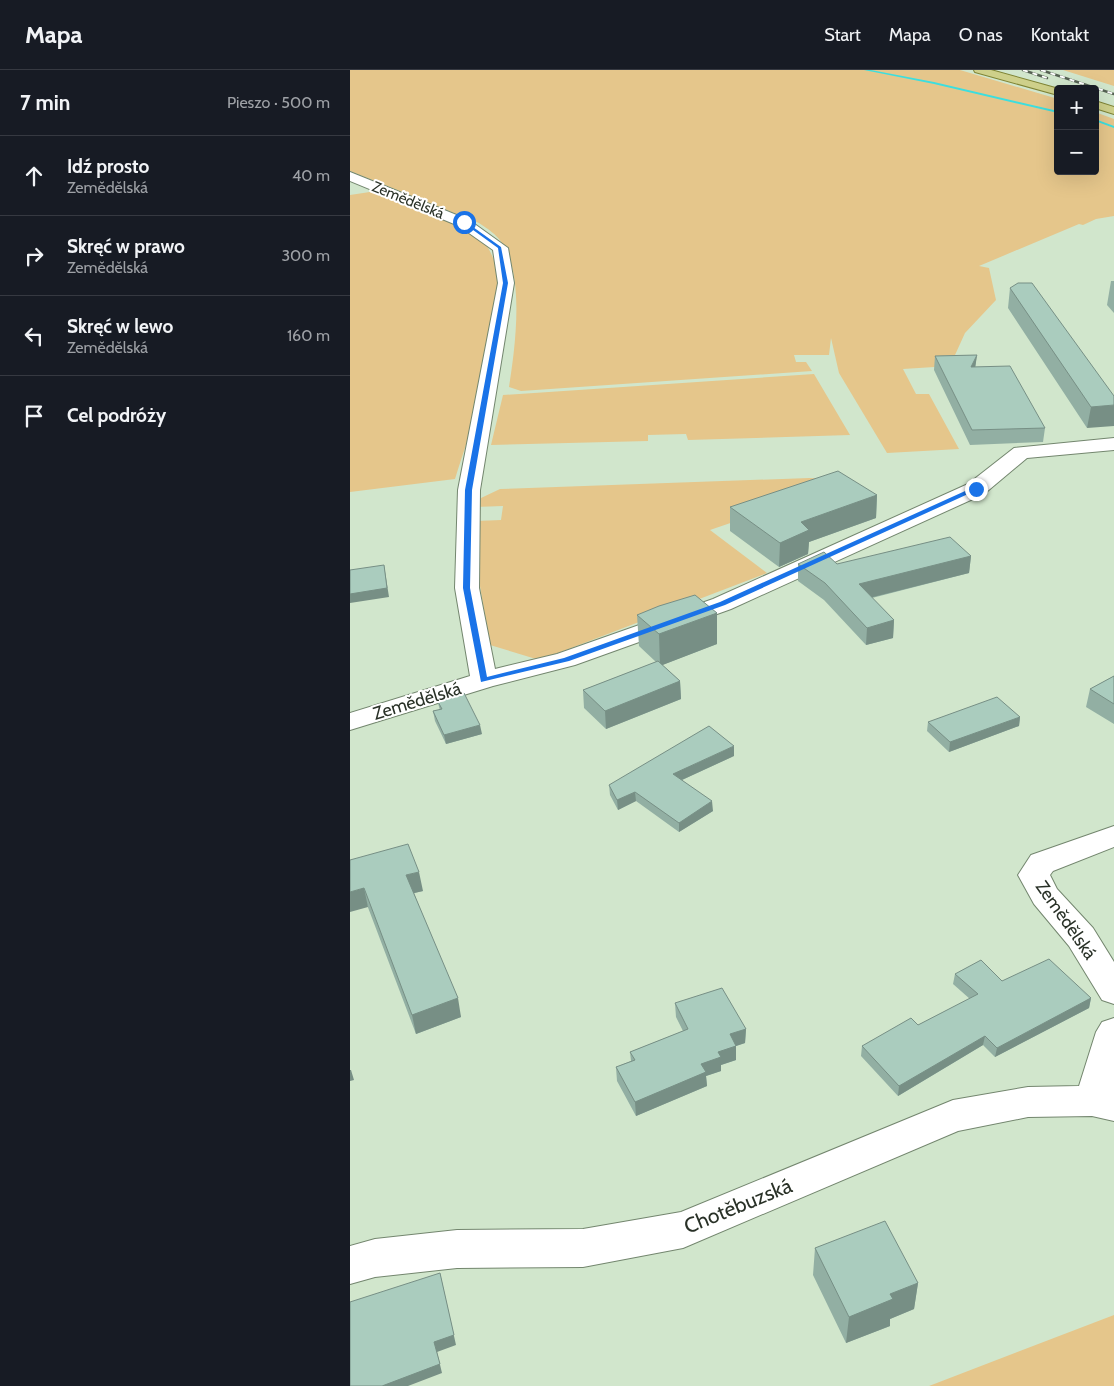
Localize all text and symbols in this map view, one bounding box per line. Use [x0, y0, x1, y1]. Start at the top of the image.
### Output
text: Mapa [25, 20, 82, 49]
text: Start [824, 24, 861, 46]
text: Mapa [889, 24, 931, 46]
text: O nas [959, 24, 1003, 46]
text: Kontakt [1031, 24, 1089, 46]
map controls [1054, 85, 1099, 175]
button: + [1054, 85, 1099, 130]
text: 7 min [20, 90, 70, 115]
text: Pieszo · 500 m [227, 93, 330, 112]
button: − [1054, 130, 1099, 175]
text: Idź prosto [67, 155, 149, 178]
icon: ahead [20, 162, 48, 190]
text: 40 m [292, 166, 330, 185]
street label: Zemědělská [369, 177, 447, 223]
text: Zemědělská [67, 178, 148, 197]
route start [453, 211, 476, 234]
text: Skręć w prawo [67, 235, 185, 258]
icon: right [20, 242, 48, 270]
text: 300 m [281, 246, 330, 265]
text: Zemědělská [67, 258, 148, 277]
text: Skręć w lewo [67, 315, 173, 338]
icon: left [20, 322, 48, 350]
text: 160 m [287, 326, 330, 345]
text: Zemědělská [67, 338, 148, 357]
icon: arrive [20, 402, 48, 430]
text: Cel podróży [67, 404, 166, 427]
route end [965, 478, 988, 501]
street label: Zemědělská [370, 677, 464, 725]
street label: Zemědělská [1031, 876, 1101, 964]
street label: Chotěbuzská [680, 1173, 795, 1239]

